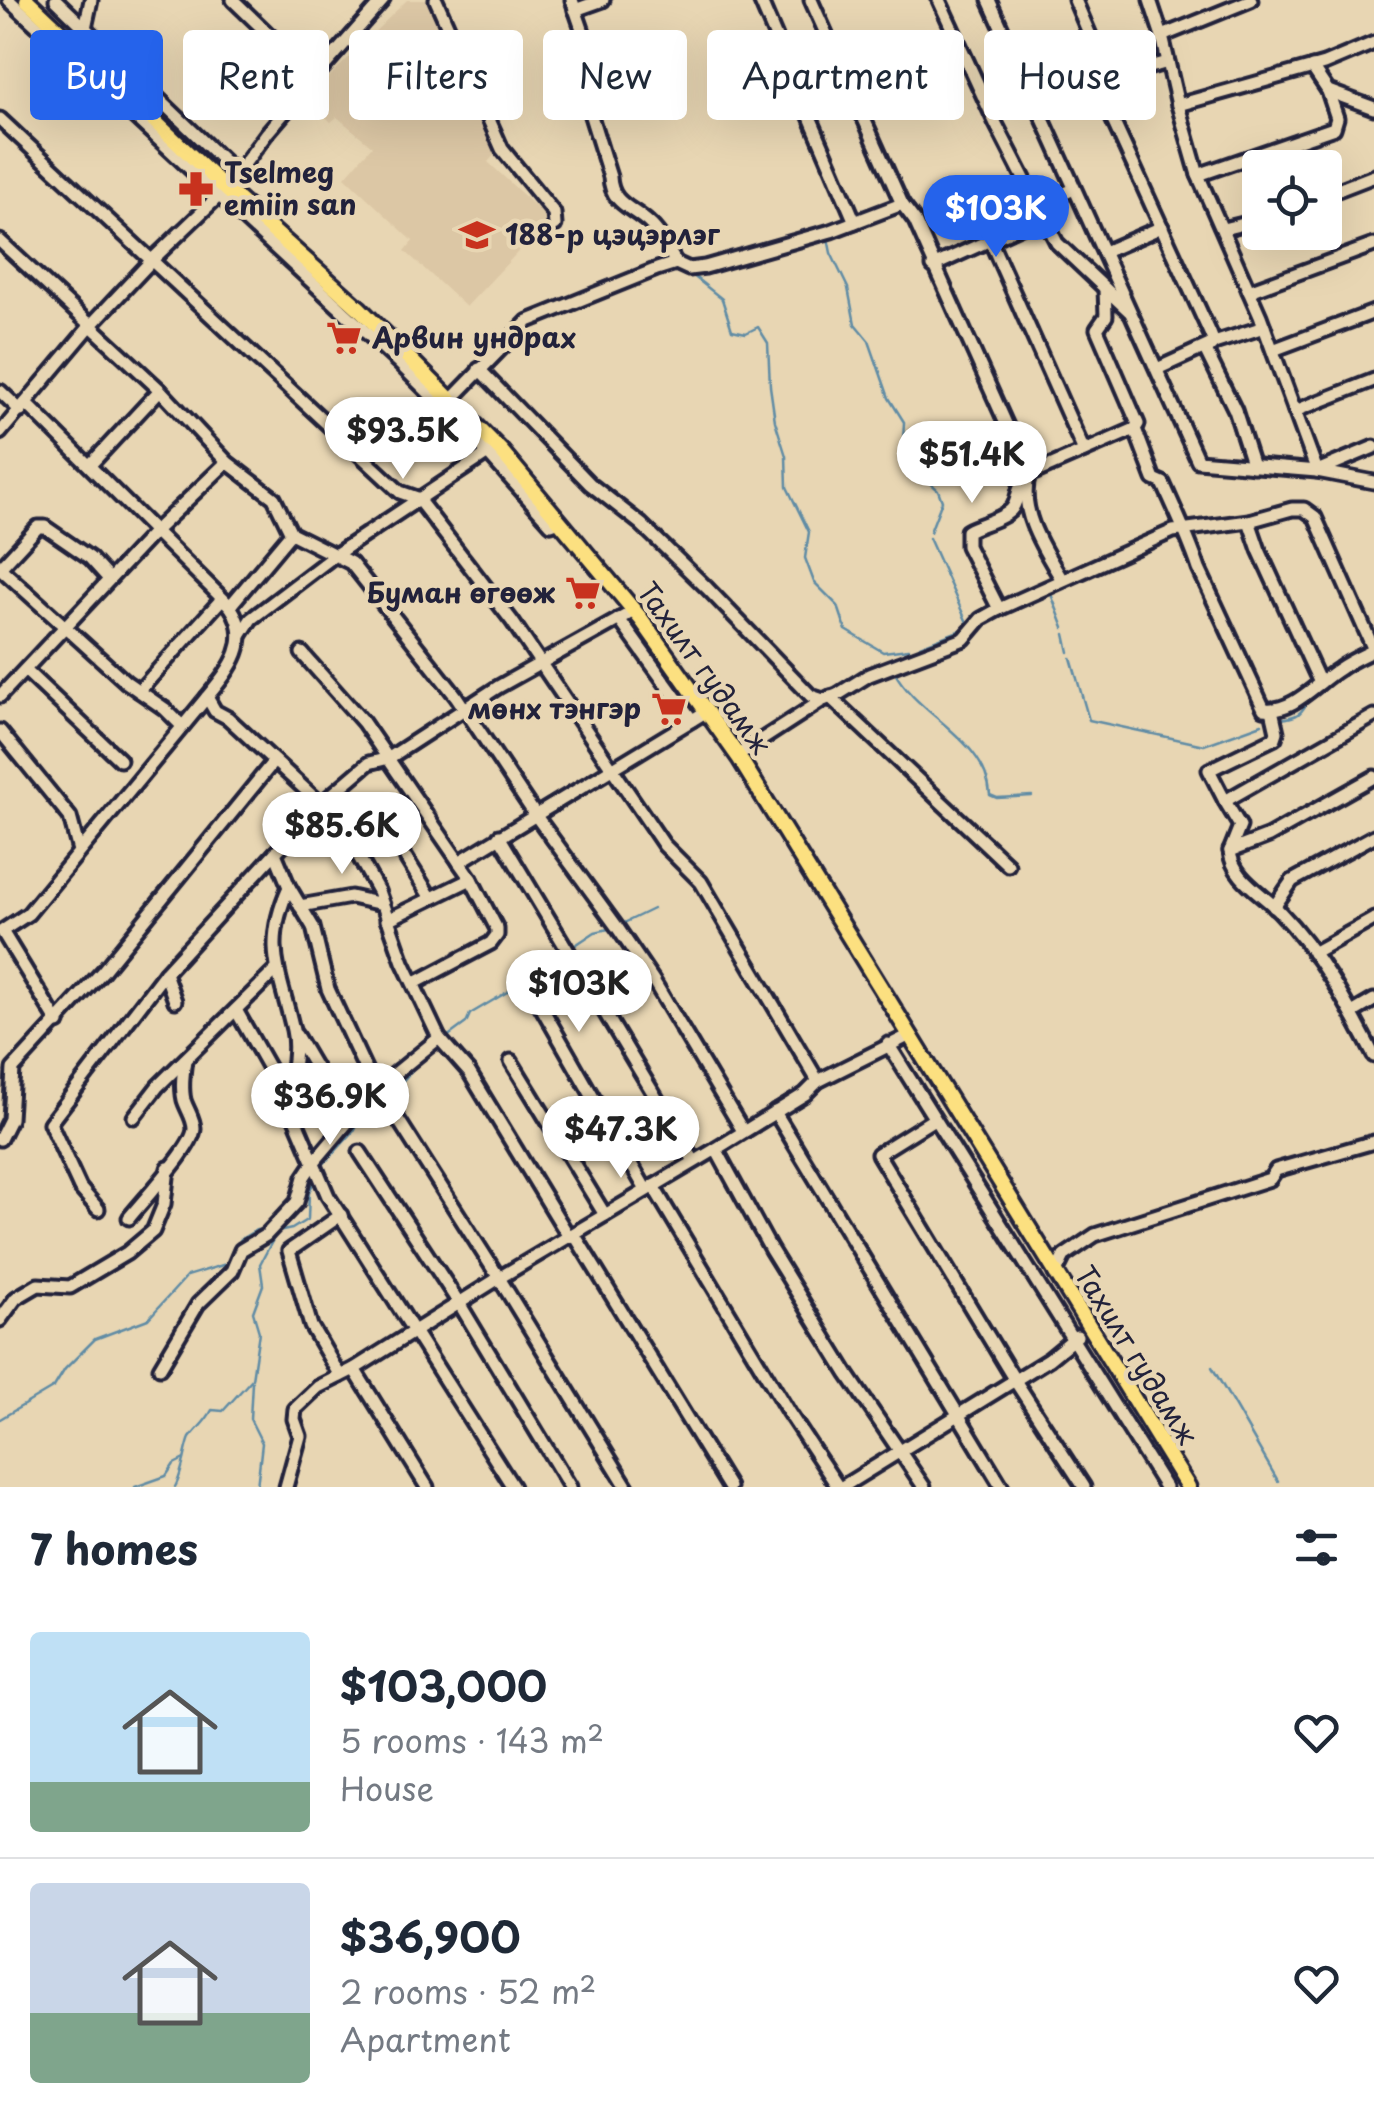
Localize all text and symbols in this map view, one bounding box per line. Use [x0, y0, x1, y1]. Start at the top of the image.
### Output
chip: Buy [30, 30, 163, 120]
chip: Rent [183, 30, 329, 120]
chip: Filters [349, 30, 523, 120]
chip: New [543, 30, 687, 120]
chip: Apartment [707, 30, 964, 120]
chip: House [984, 30, 1156, 120]
place label: Tselmeg emiin san [224, 150, 357, 225]
map controls [1242, 150, 1342, 250]
button: locate [1242, 150, 1342, 250]
pharmacy icon: Tselmeg emiin san [177, 170, 215, 208]
pin: $103K [926, 175, 1066, 260]
text: $103K [945, 183, 1047, 231]
place label: 188-р цэцэрлэг [505, 212, 721, 255]
school or university icon: 188-р цэцэрлэг [458, 216, 496, 254]
place label: Арвин ундрах [371, 315, 576, 358]
supermarket icon: Арвин ундрах [325, 319, 363, 357]
pin: $93.5K [322, 397, 484, 482]
text: $93.5K [347, 405, 459, 453]
pin: $51.4K [891, 421, 1053, 506]
text: $51.4K [919, 429, 1025, 477]
place label: Буман өгөөж [367, 570, 556, 613]
street label: Тахилт гудамж [628, 572, 783, 763]
supermarket icon: Буман өгөөж [564, 574, 602, 612]
place label: мөнх тэнгэр [467, 686, 641, 729]
supermarket icon: мөнх тэнгэр [650, 690, 688, 728]
pin: $85.6K [261, 792, 423, 877]
text: $85.6K [284, 800, 400, 848]
pin: $103K [509, 950, 649, 1035]
text: $103K [528, 958, 630, 1006]
pin: $36.9K [249, 1063, 411, 1148]
text: $36.9K [273, 1071, 387, 1119]
pin: $47.3K [540, 1096, 702, 1181]
text: $47.3K [564, 1104, 678, 1152]
street label: Тахилт гудамж [1065, 1256, 1210, 1453]
text: 7 homes [30, 1516, 198, 1579]
icon: filters [1289, 1520, 1344, 1575]
text: $103,000 [340, 1653, 547, 1716]
icon: home [110, 1672, 230, 1792]
icon: heart [1289, 1705, 1344, 1760]
text: 5 rooms · 143 m² [340, 1716, 604, 1764]
text: House [340, 1764, 434, 1812]
text: $36,900 [340, 1904, 521, 1967]
icon: home [110, 1923, 230, 2043]
icon: heart [1289, 1956, 1344, 2011]
text: 2 rooms · 52 m² [340, 1967, 596, 2015]
text: Apartment [340, 2015, 511, 2063]

